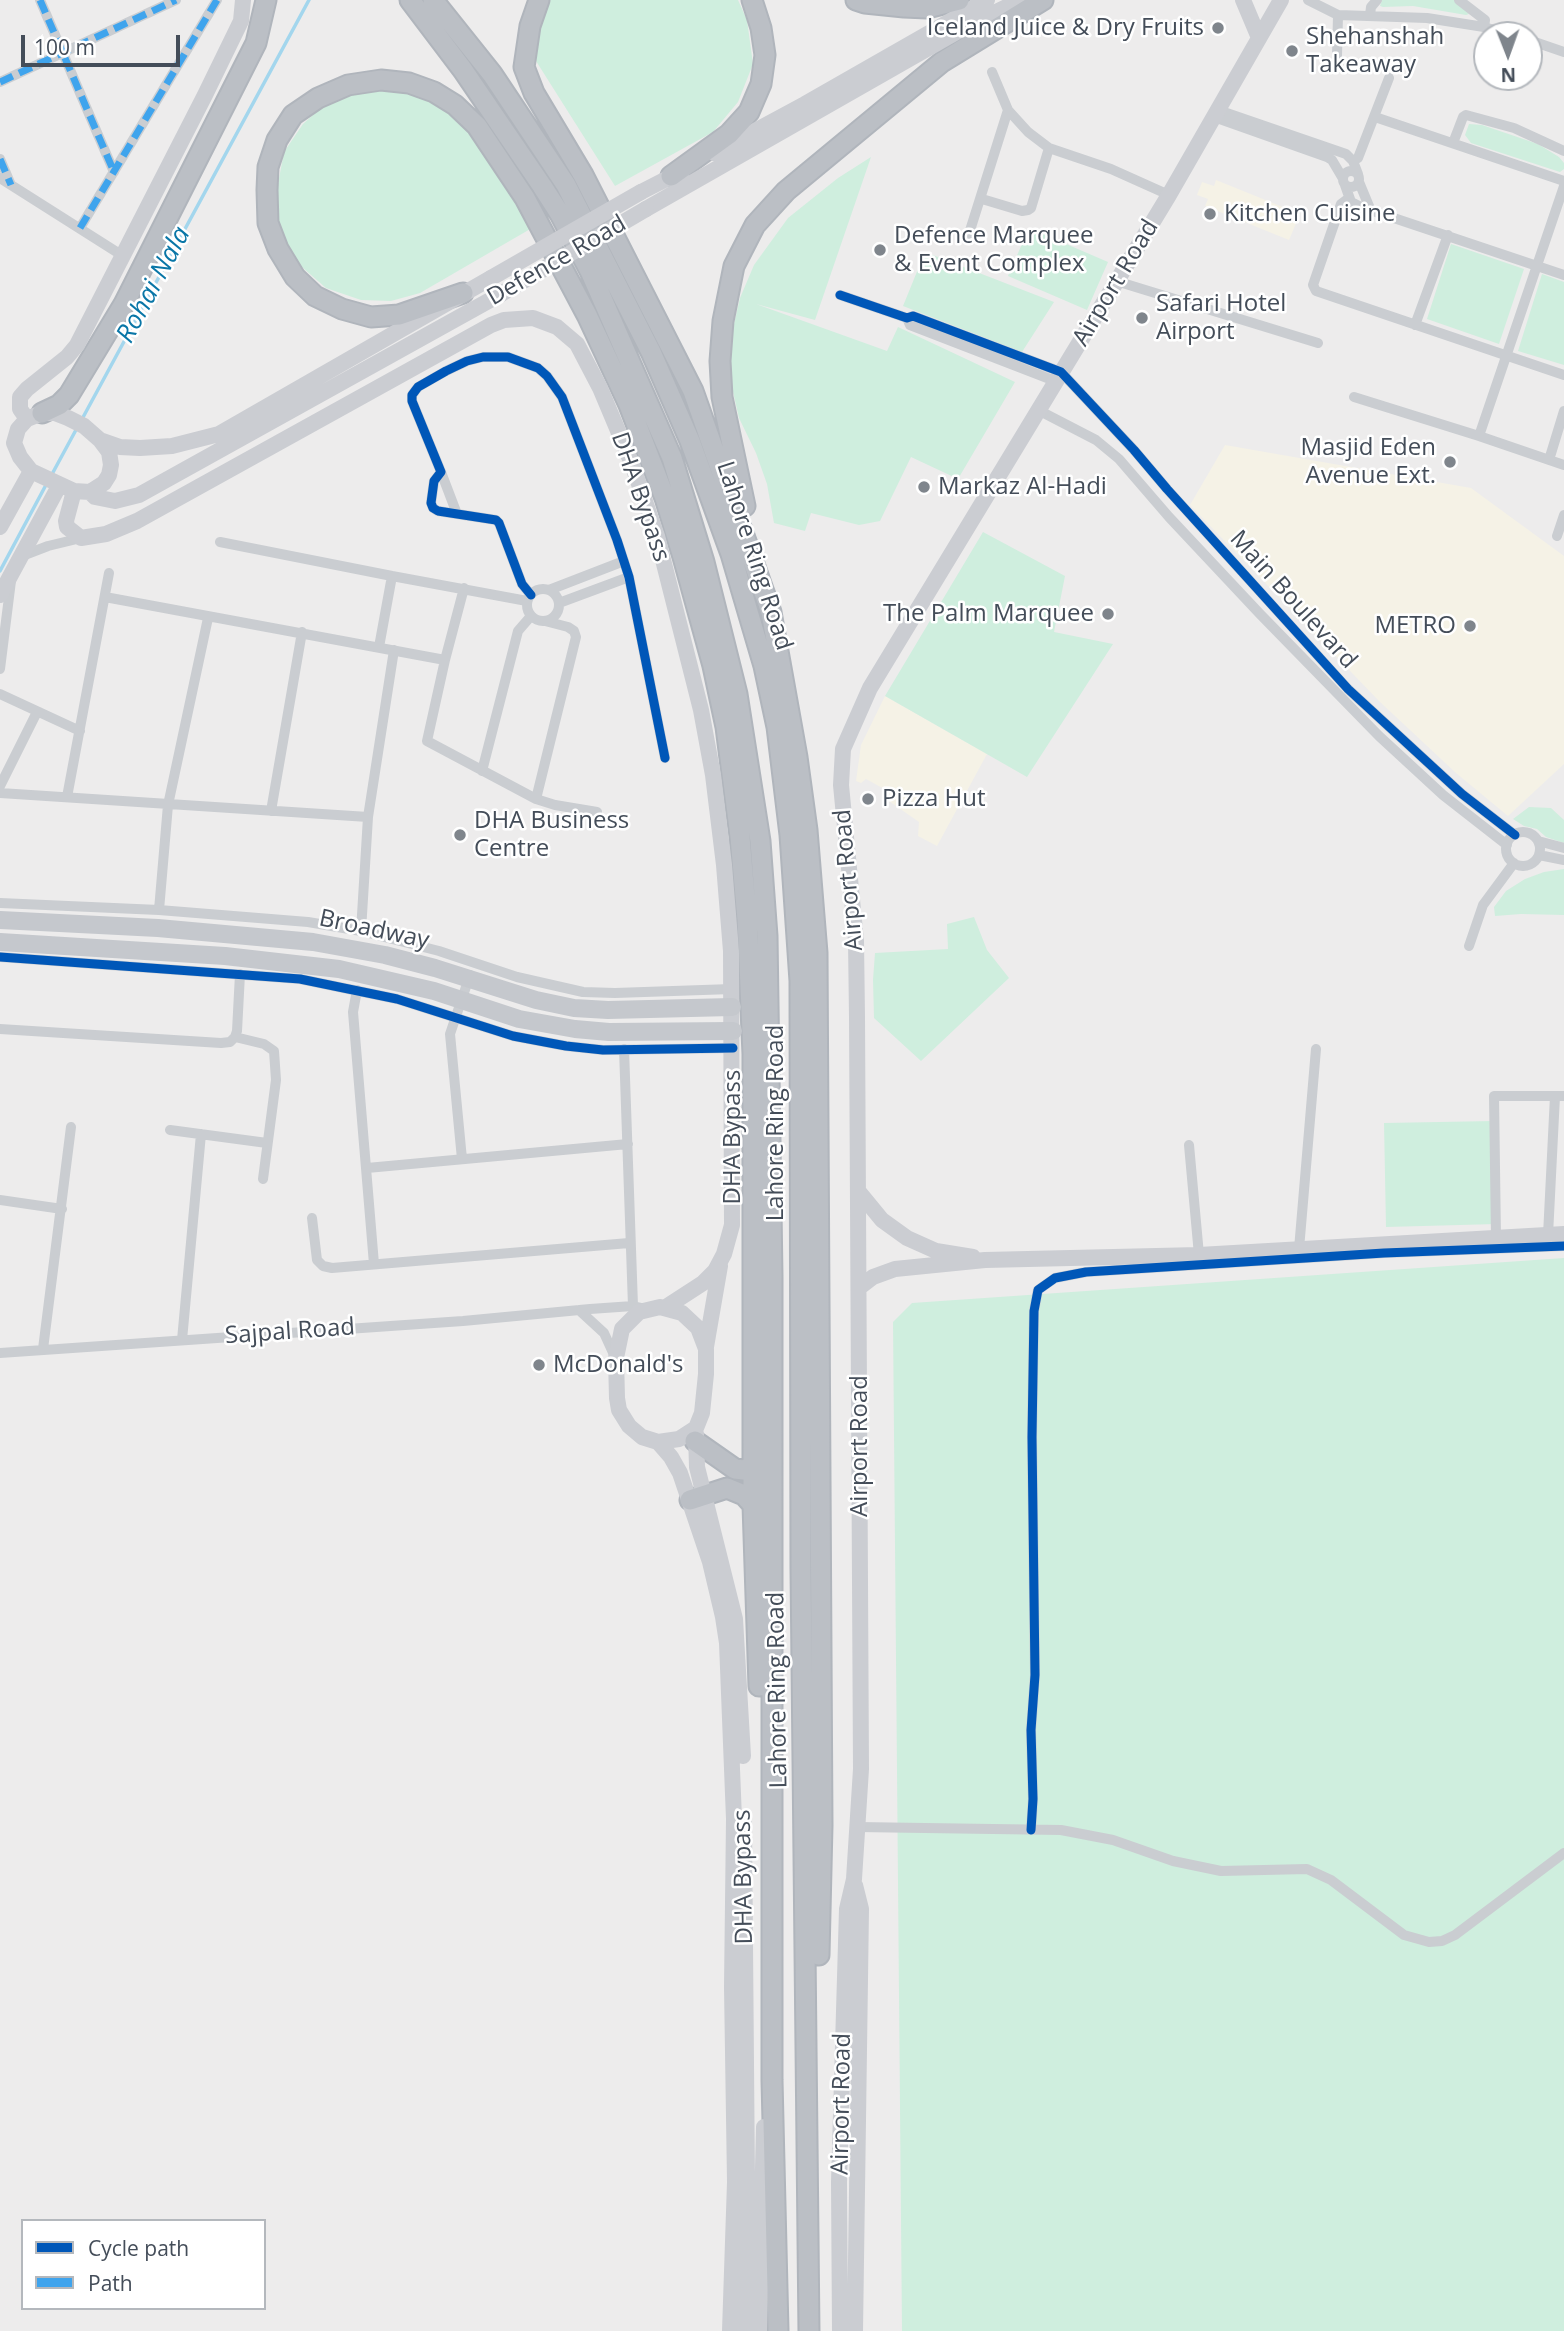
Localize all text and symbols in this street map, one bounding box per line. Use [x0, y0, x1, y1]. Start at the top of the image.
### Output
place label: Iceland Juice & Dry Fruits [927, 14, 1204, 42]
marker: Iceland Juice & Dry Fruits [1210, 20, 1226, 36]
scale bar [24, 21, 184, 65]
north arrow [1473, 21, 1543, 91]
place label: Shehanshah Takeaway [1306, 23, 1444, 79]
text: 100 m [34, 33, 95, 61]
marker: Shehanshah Takeaway [1284, 43, 1300, 59]
text: N [1500, 62, 1516, 88]
place label: Kitchen Cuisine [1224, 200, 1396, 228]
marker: Kitchen Cuisine [1202, 206, 1218, 222]
street label: Defence Road [482, 210, 632, 312]
street label: Airport Road [1067, 215, 1165, 351]
water label: Rohai Nala [110, 222, 198, 348]
place label: Defence Marquee & Event Complex [894, 222, 1093, 278]
marker: Defence Marquee & Event Complex [872, 242, 888, 258]
place label: Safari Hotel Airport [1156, 290, 1286, 346]
marker: Safari Hotel Airport [1134, 310, 1150, 326]
street label: DHA Bypass [604, 429, 676, 565]
place label: Masjid Eden Avenue Ext. [1300, 434, 1436, 490]
marker: Masjid Eden Avenue Ext. [1442, 454, 1458, 470]
street label: Lahore Ring Road [710, 458, 798, 654]
place label: Markaz Al-Hadi [938, 473, 1107, 501]
marker: Markaz Al-Hadi [916, 479, 932, 495]
street label: Main Boulevard [1223, 525, 1363, 675]
place label: The Palm Marquee [883, 600, 1094, 628]
marker: The Palm Marquee [1100, 606, 1116, 622]
place label: METRO [1374, 612, 1456, 640]
marker: METRO [1462, 618, 1478, 634]
place label: Pizza Hut [882, 785, 986, 813]
marker: Pizza Hut [860, 791, 876, 807]
place label: DHA Business Centre [474, 807, 629, 863]
street label: Airport Road [828, 808, 870, 952]
marker: DHA Business Centre [452, 827, 468, 843]
street label: Broadway [316, 904, 432, 956]
street label: Lahore Ring Road [762, 1025, 790, 1221]
street label: DHA Bypass [719, 1070, 747, 1204]
street label: Sajpal Road [224, 1313, 356, 1351]
place label: McDonald's [553, 1351, 683, 1379]
marker: McDonald's [531, 1357, 547, 1373]
street label: Airport Road [846, 1375, 874, 1517]
street label: Lahore Ring Road [762, 1591, 794, 1789]
street label: DHA Bypass [728, 1809, 760, 1945]
street label: Airport Road [826, 2033, 858, 2175]
legend [21, 2219, 266, 2310]
text: Cycle path [88, 2234, 189, 2262]
text: Path [88, 2269, 133, 2297]

